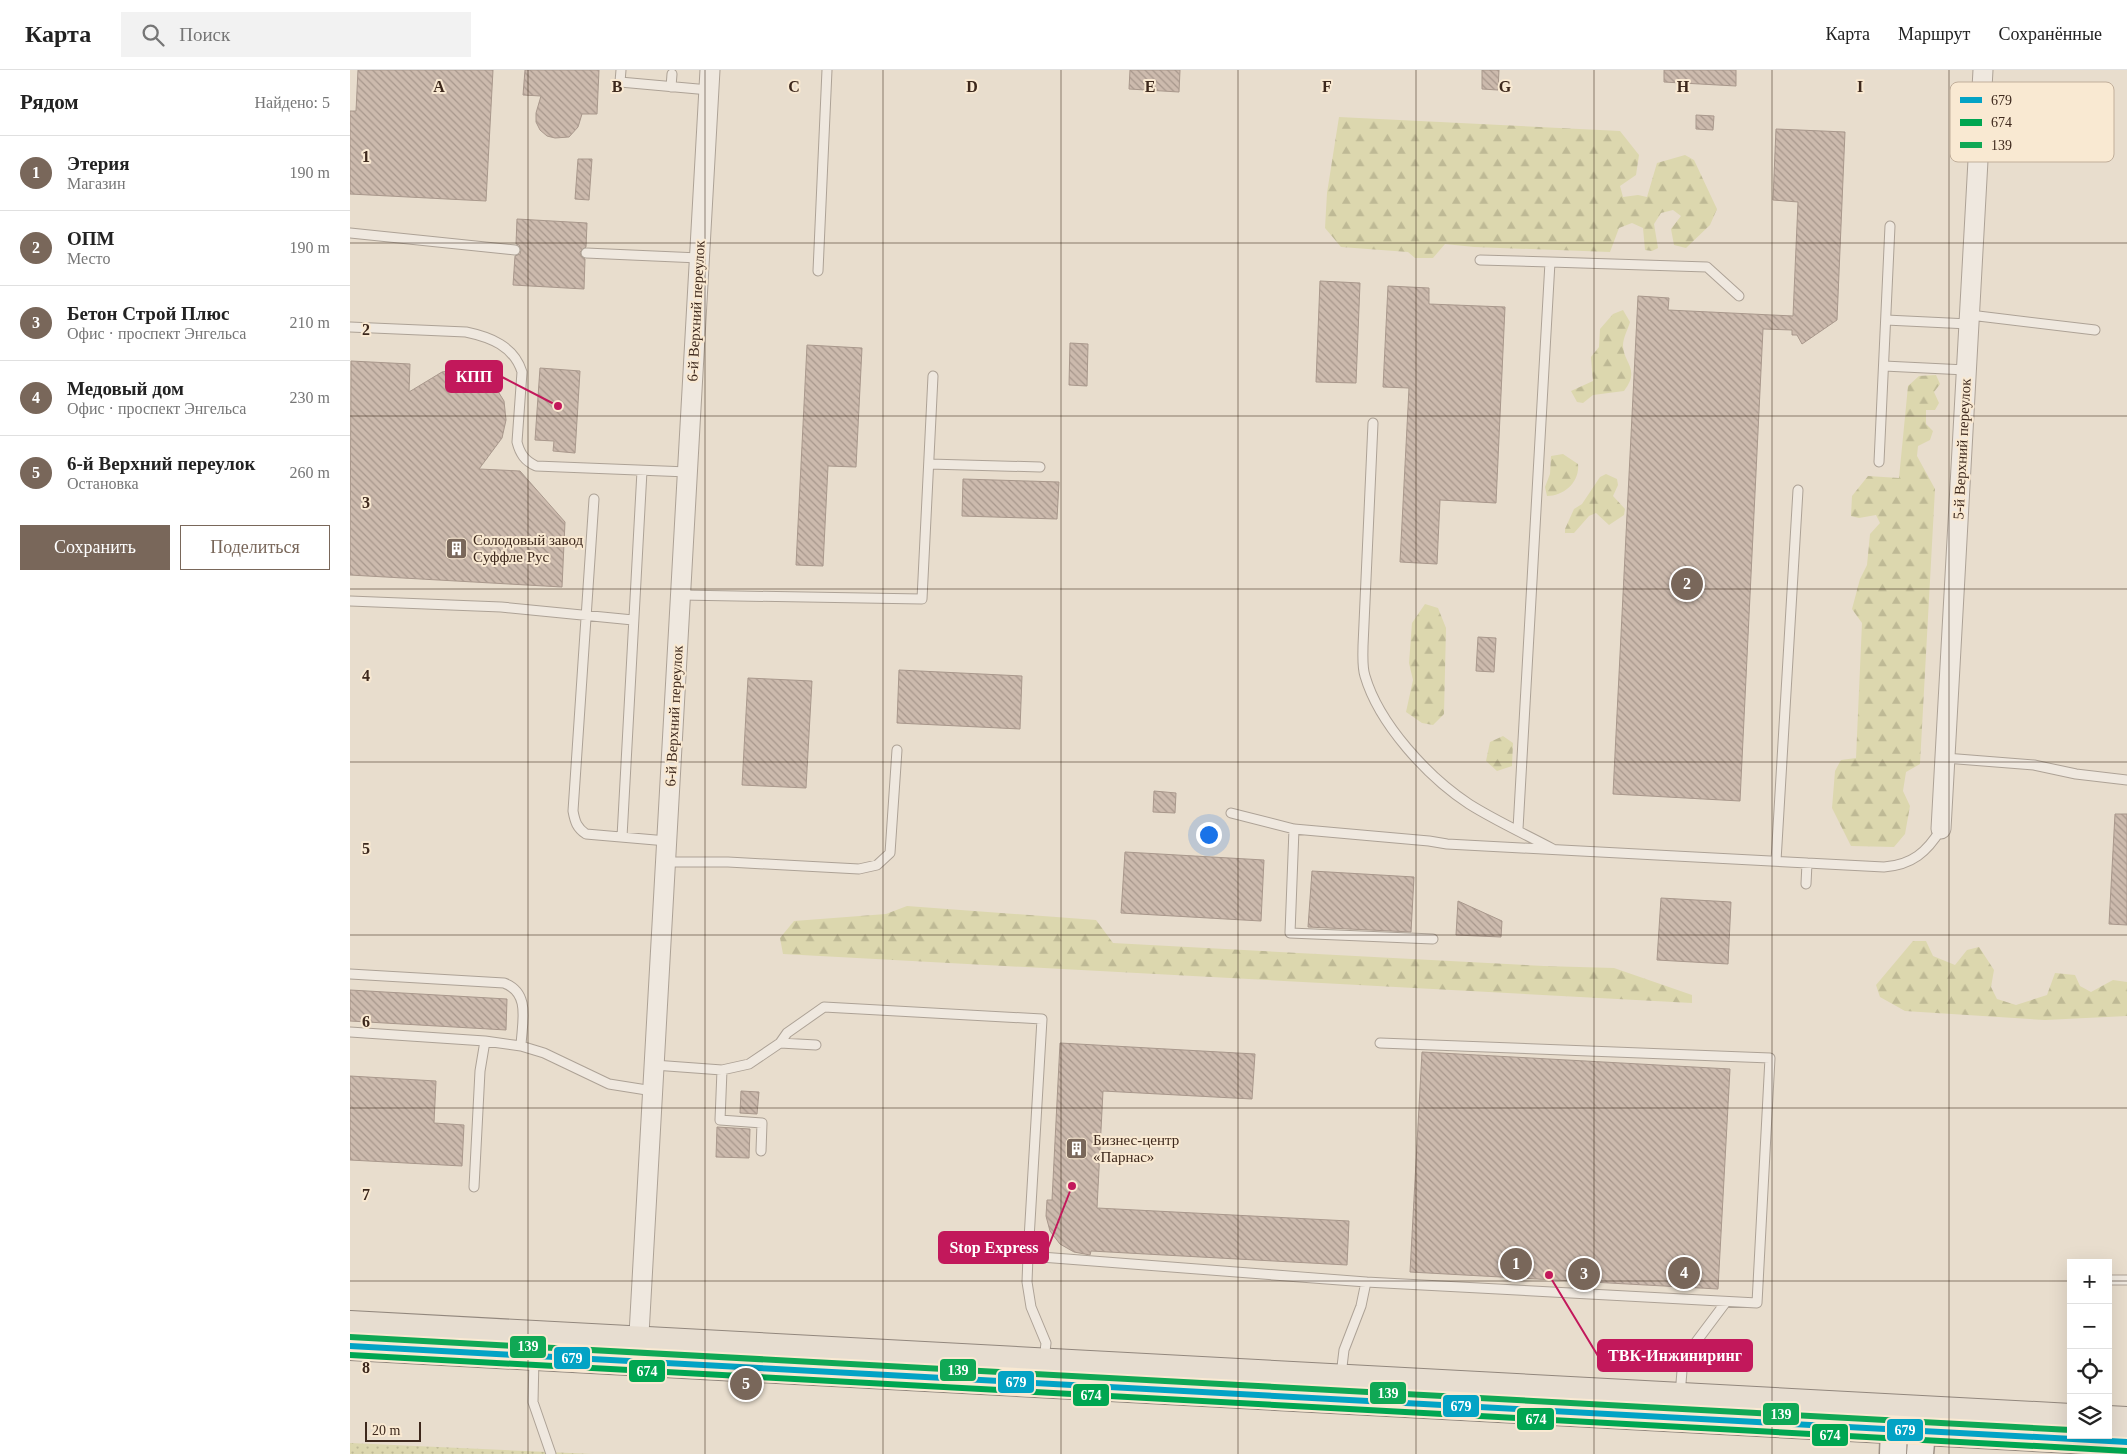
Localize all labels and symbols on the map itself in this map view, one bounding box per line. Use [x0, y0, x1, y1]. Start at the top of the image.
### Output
text: A [433, 78, 445, 95]
text: B [612, 78, 623, 95]
text: C [788, 78, 800, 95]
text: D [966, 78, 978, 95]
text: E [1145, 78, 1155, 95]
text: F [1322, 78, 1332, 95]
text: G [1499, 78, 1512, 95]
text: H [1677, 78, 1690, 95]
text: I [1857, 78, 1863, 95]
legend [1950, 82, 2114, 162]
text: 679 [1991, 93, 2012, 108]
text: 674 [1991, 115, 2012, 130]
text: 139 [1991, 138, 2012, 153]
text: 1 [362, 148, 370, 165]
street label: 6-й Верхний переулок [684, 239, 708, 382]
text: 2 [362, 321, 370, 338]
callout: КПП [446, 361, 502, 392]
text: КПП [456, 368, 493, 385]
street label: 5-й Верхний переулок [1950, 377, 1974, 520]
text: 3 [362, 494, 370, 511]
place label: Солодовый завод Суффле Рус [473, 532, 584, 565]
building icon: Солодовый завод Суффле Рус [445, 537, 469, 561]
pin: 2 [1671, 565, 1703, 603]
street label: 6-й Верхний переулок [662, 644, 686, 787]
text: 4 [362, 667, 370, 684]
your location [1196, 822, 1222, 848]
text: 5 [362, 840, 370, 857]
text: 6 [362, 1013, 370, 1030]
place label: Бизнес-центр «Парнас» [1093, 1132, 1179, 1165]
building icon: Бизнес-центр «Парнас» [1065, 1137, 1089, 1161]
text: 7 [362, 1186, 370, 1203]
callout: Stop Express [939, 1232, 1048, 1263]
text: Stop Express [949, 1239, 1039, 1257]
pin: 1 [1500, 1245, 1532, 1283]
pin: 4 [1668, 1254, 1700, 1292]
pin: 3 [1568, 1255, 1600, 1293]
line badge: 139 [509, 1335, 547, 1359]
text: 139 [518, 1339, 539, 1354]
callout: ТВК-Инжиниринг [1598, 1340, 1752, 1371]
line badge: 679 [553, 1346, 591, 1370]
text: ТВК-Инжиниринг [1608, 1347, 1742, 1365]
text: 679 [562, 1351, 583, 1366]
line badge: 139 [939, 1358, 977, 1382]
text: 8 [362, 1359, 370, 1376]
line badge: 674 [628, 1359, 666, 1383]
text: 139 [948, 1363, 969, 1378]
text: 674 [637, 1364, 658, 1379]
pin: 5 [730, 1365, 762, 1403]
line badge: 679 [997, 1370, 1035, 1394]
text: 679 [1006, 1375, 1027, 1390]
line badge: 139 [1369, 1381, 1407, 1405]
line badge: 674 [1072, 1383, 1110, 1407]
text: 139 [1378, 1386, 1399, 1401]
text: 674 [1081, 1388, 1102, 1403]
line badge: 679 [1442, 1394, 1480, 1418]
text: 679 [1451, 1399, 1472, 1414]
line badge: 139 [1762, 1402, 1800, 1426]
line badge: 674 [1516, 1407, 1555, 1431]
text: 139 [1771, 1407, 1792, 1422]
text: 674 [1526, 1412, 1547, 1427]
line badge: 679 [1886, 1418, 1924, 1442]
scale bar [365, 1419, 421, 1442]
line badge: 674 [1811, 1423, 1849, 1447]
text: 679 [1895, 1423, 1916, 1438]
text: 674 [1820, 1428, 1841, 1443]

